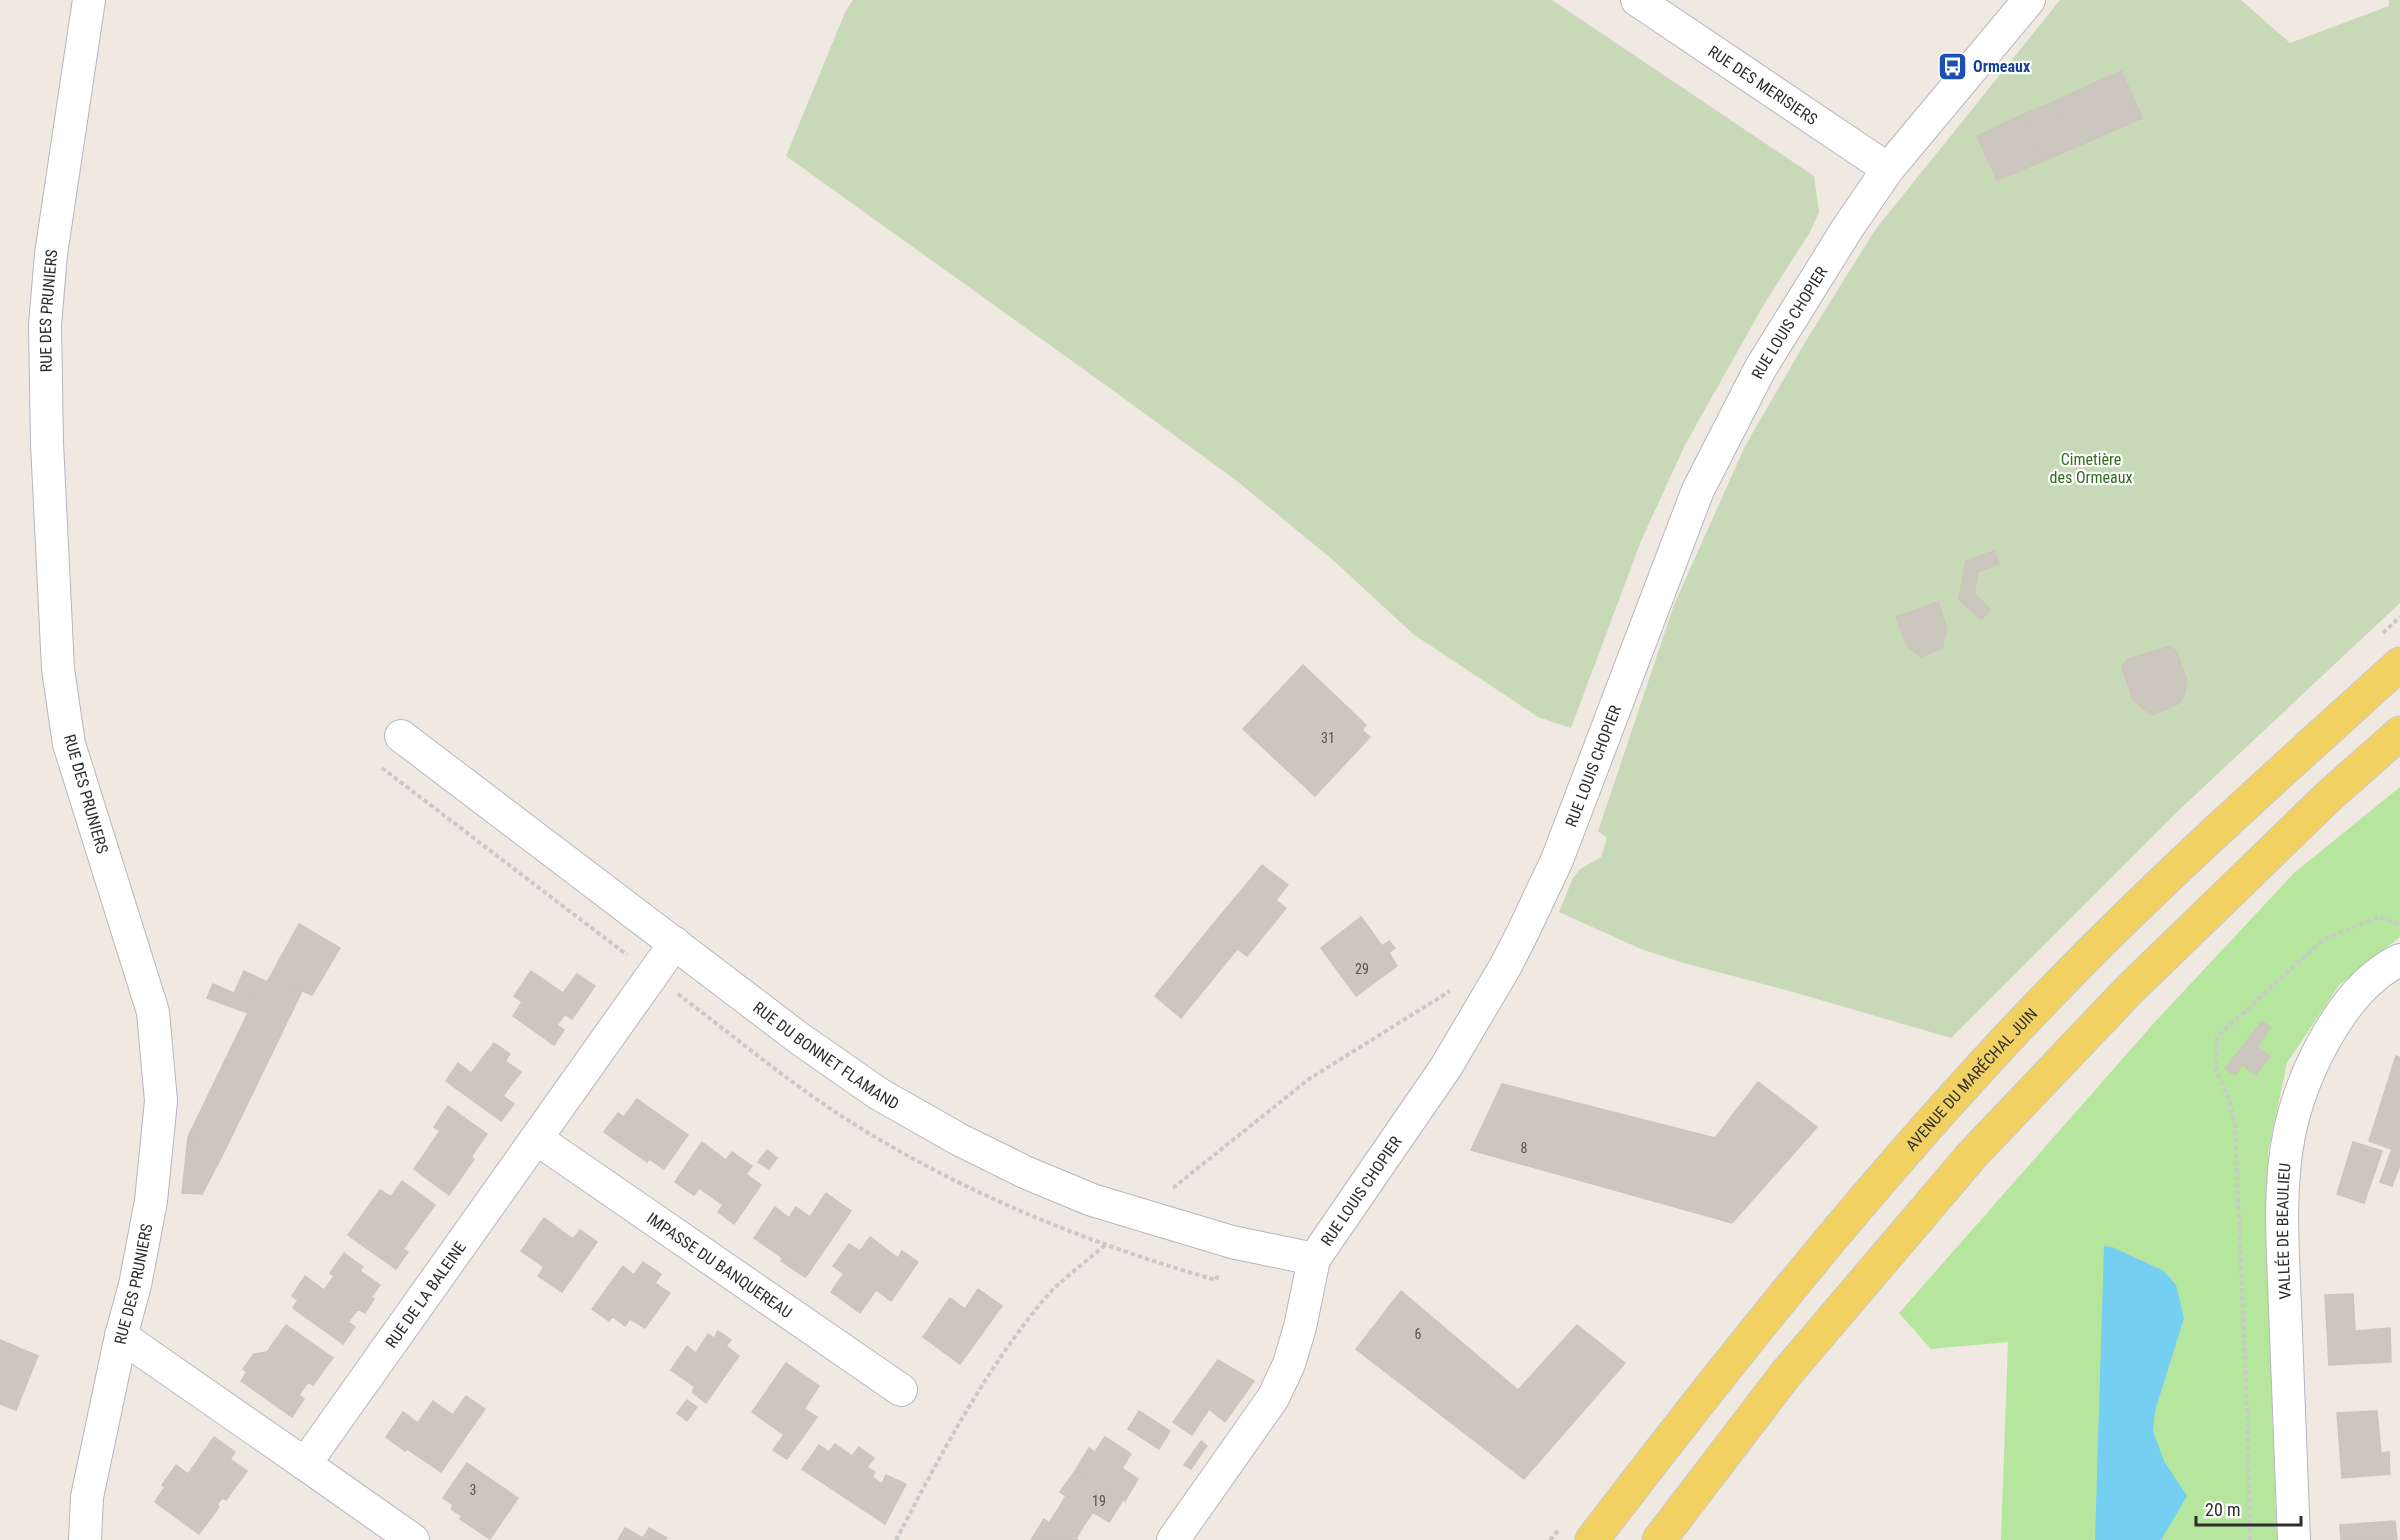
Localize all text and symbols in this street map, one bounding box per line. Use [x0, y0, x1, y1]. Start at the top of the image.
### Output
street label: RUE DES MERISIERS [1705, 41, 1821, 128]
bus stop icon: Ormeaux [1936, 50, 1968, 82]
place label: Ormeaux [1973, 57, 2031, 76]
street label: RUE DES PRUNIERS [35, 248, 61, 373]
street label: RUE LOUIS CHOPIER [1747, 262, 1831, 382]
park label: Cimetière des Ormeaux [2050, 450, 2132, 487]
street label: RUE LOUIS CHOPIER [1561, 702, 1625, 830]
house number: 31 [1321, 730, 1335, 746]
street label: RUE DES PRUNIERS [60, 732, 112, 856]
house number: 29 [1355, 961, 1369, 977]
street label: RUE DU BONNET FLAMAND [750, 998, 903, 1113]
street label: AVENUE DU MARÉCHAL JUIN [1901, 1004, 2041, 1154]
street label: RUE LOUIS CHOPIER [1317, 1132, 1405, 1249]
house number: 8 [1521, 1140, 1528, 1156]
street label: VALLÉE DE BEAULIEU [2273, 1162, 2294, 1300]
street label: IMPASSE DU BANQUEREAU [644, 1208, 796, 1322]
street label: RUE DES PRUNIERS [110, 1222, 156, 1346]
street label: RUE DE LA BALEINE [381, 1238, 470, 1351]
house number: 6 [1415, 1326, 1422, 1342]
house number: 3 [470, 1482, 476, 1498]
scale bar [2196, 1489, 2301, 1527]
house number: 19 [1092, 1493, 1106, 1509]
text: 20 m [2205, 1499, 2240, 1520]

